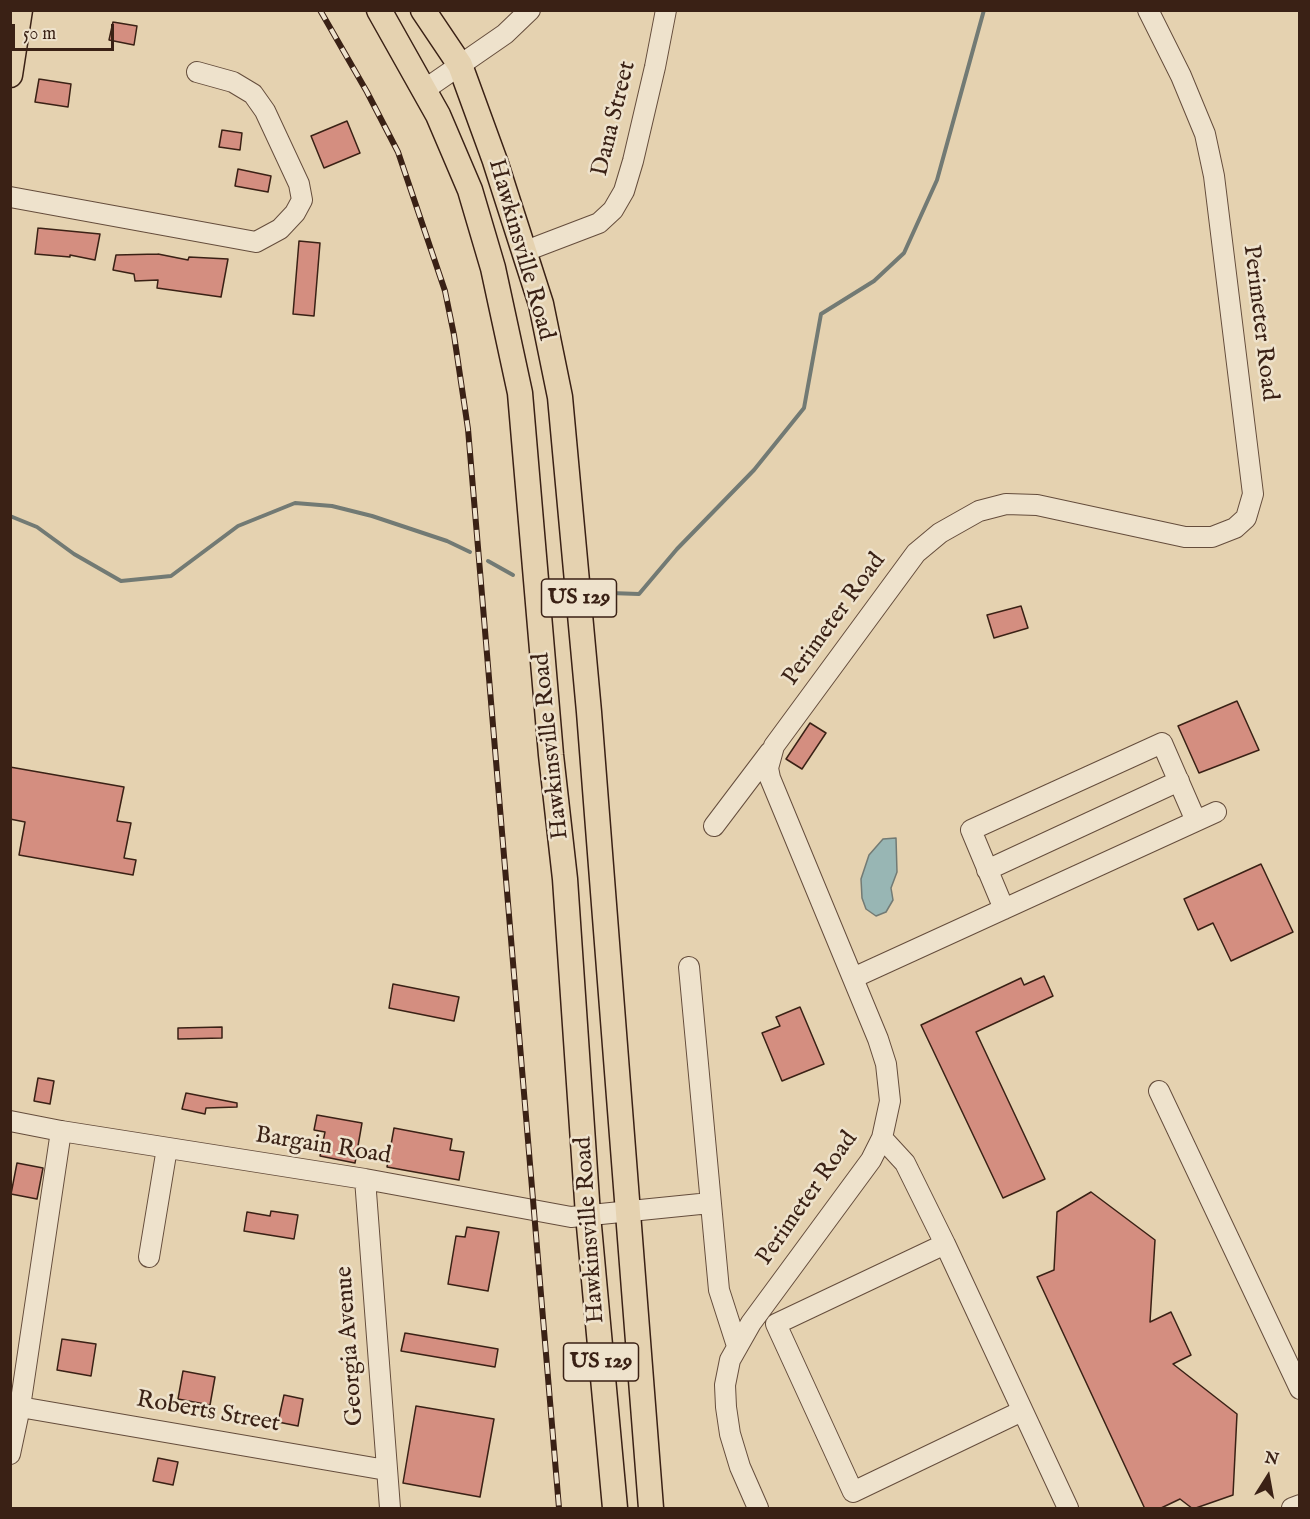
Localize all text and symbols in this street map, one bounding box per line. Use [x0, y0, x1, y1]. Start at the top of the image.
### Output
scale bar [15, 12, 117, 50]
text: 50 m [23, 23, 56, 46]
street label: Dana Street [587, 58, 643, 180]
street label: Hawkinsville Road [480, 156, 560, 344]
street label: Perimeter Road [1235, 243, 1283, 403]
street label: Perimeter Road [777, 548, 893, 692]
road number: US 129 [542, 579, 616, 617]
street label: Hawkinsville Road [528, 651, 576, 841]
street label: Bargain Road [253, 1122, 393, 1172]
street label: Perimeter Road [751, 1127, 865, 1271]
street label: Hawkinsville Road [570, 1136, 612, 1324]
street label: Georgia Avenue [331, 1265, 371, 1427]
road number: US 129 [564, 1343, 638, 1381]
street label: Roberts Street [134, 1386, 282, 1440]
north arrow [1238, 1447, 1298, 1507]
text: N [1263, 1448, 1280, 1470]

